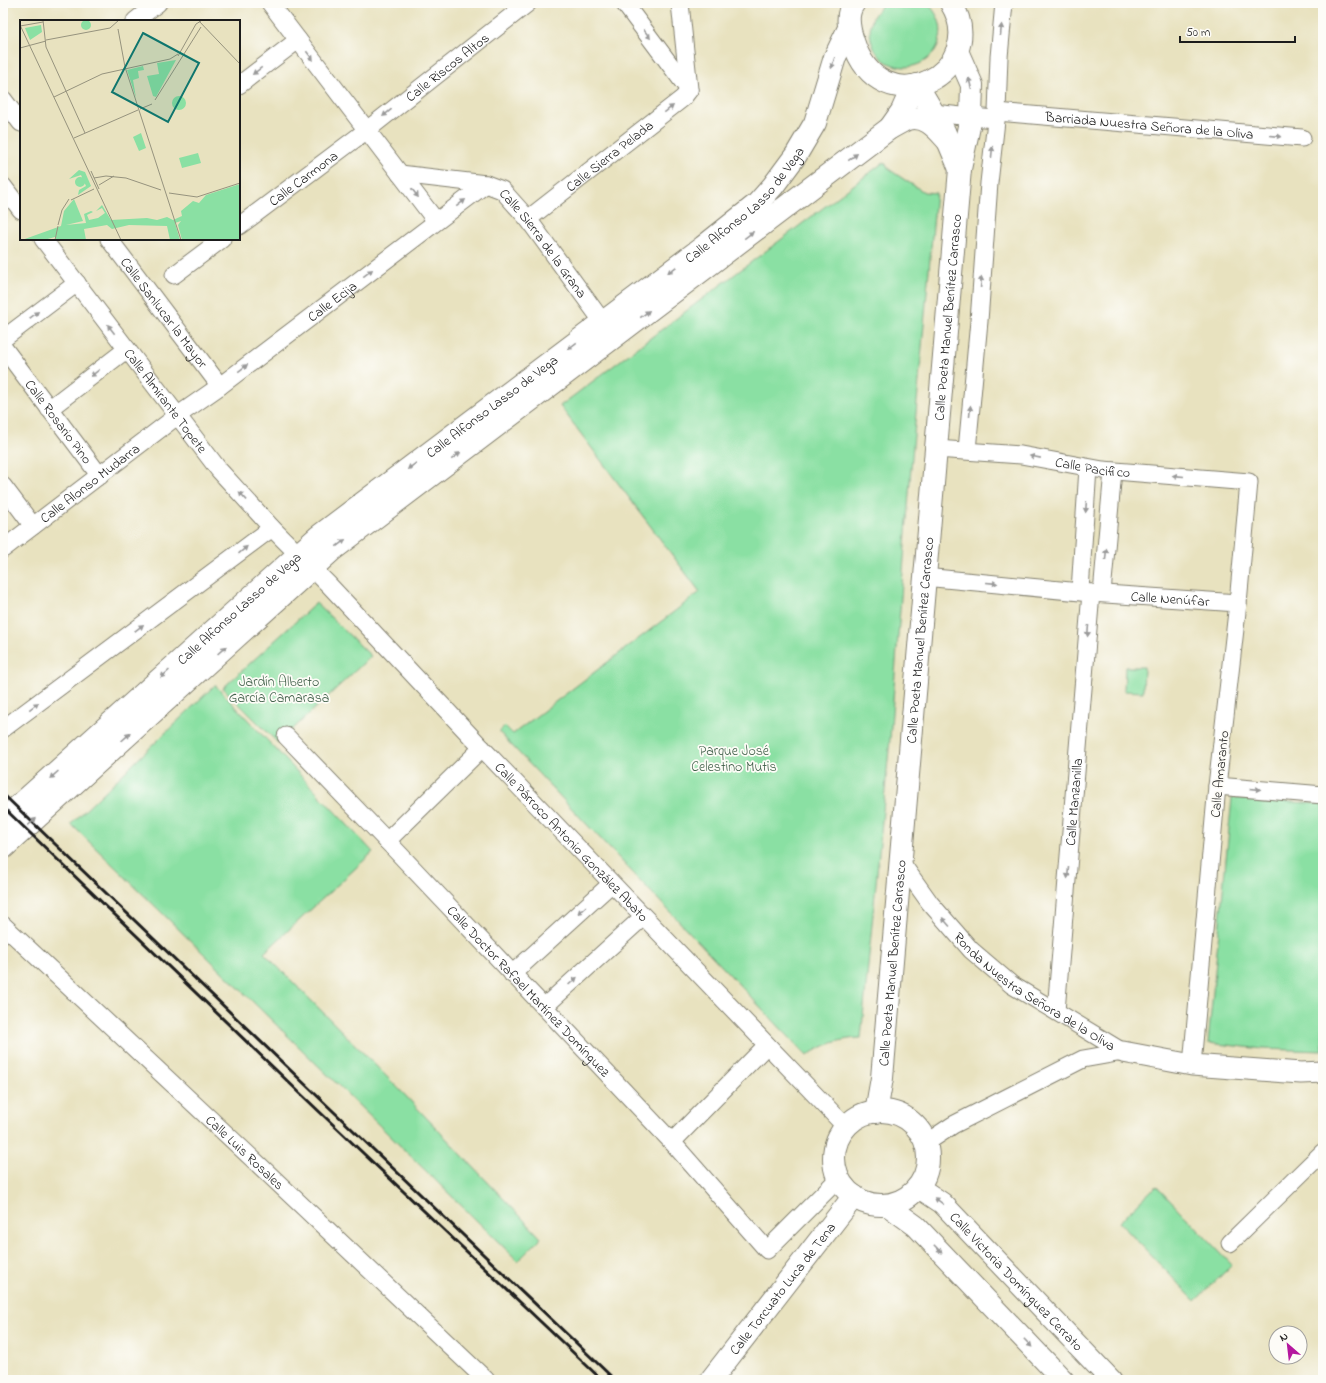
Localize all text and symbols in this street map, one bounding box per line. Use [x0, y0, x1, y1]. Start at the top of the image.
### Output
scale bar [1180, 18, 1295, 44]
inset map [20, 20, 240, 240]
one-way arrow [998, 24, 1005, 36]
text: 50 m [1186, 24, 1210, 42]
street label: Calle Riscos Altos [402, 28, 494, 108]
one-way arrow [643, 29, 651, 39]
one-way arrow [306, 51, 315, 62]
one-way arrow [830, 58, 836, 70]
one-way arrow [252, 67, 263, 75]
one-way arrow [966, 77, 972, 89]
one-way arrow [664, 105, 674, 113]
street label: Barriada Nuestra Señora de la Oliva [1043, 107, 1254, 146]
one-way arrow [381, 109, 392, 118]
street label: Calle Sierra Pelada [562, 116, 658, 198]
one-way arrow [1270, 132, 1282, 139]
street label: Calle Alfonso Lasso de Vega [681, 143, 810, 269]
street label: Calle Carmona [265, 146, 343, 212]
one-way arrow [989, 146, 996, 158]
one-way arrow [848, 154, 858, 162]
street label: Calle Sierra de la Grana [493, 184, 591, 303]
one-way arrow [410, 188, 418, 198]
one-way arrow [456, 199, 466, 207]
street label: Calle Poeta Manuel Benítez Carrasco [929, 213, 968, 422]
one-way arrow [744, 232, 754, 240]
street label: Calle Sanlucar la Mayor [114, 253, 213, 374]
one-way arrow [666, 266, 677, 274]
one-way arrow [363, 269, 374, 277]
street label: Calle Ecija [304, 276, 362, 328]
one-way arrow [978, 276, 985, 288]
one-way arrow [640, 309, 651, 318]
one-way arrow [29, 311, 40, 320]
one-way arrow [107, 324, 116, 335]
one-way arrow [566, 342, 577, 350]
street label: Calle Almirante Topete [118, 344, 212, 459]
street label: Calle Alfonso Lasso de Vega [422, 351, 563, 464]
one-way arrow [237, 364, 248, 373]
one-way arrow [90, 368, 101, 377]
street label: Calle Rosario Pino [19, 376, 96, 469]
one-way arrow [967, 405, 974, 417]
street label: Calle Alonso Mudarra [36, 439, 145, 529]
one-way arrow [451, 452, 462, 461]
street label: Calle Pacifico [1053, 452, 1131, 484]
one-way arrow [1029, 454, 1041, 460]
one-way arrow [407, 462, 417, 470]
one-way arrow [1172, 473, 1184, 480]
one-way arrow [238, 490, 247, 501]
one-way arrow [1082, 501, 1089, 513]
street label: Calle Poeta Manuel Benítez Carrasco [902, 536, 940, 744]
one-way arrow [336, 539, 347, 547]
one-way arrow [238, 546, 248, 555]
street label: Calle Alfonso Lasso de Vega [173, 548, 307, 671]
one-way arrow [1102, 548, 1109, 560]
one-way arrow [986, 580, 998, 586]
street label: Calle Nenúfar [1130, 587, 1211, 613]
one-way arrow [133, 624, 144, 632]
one-way arrow [1085, 625, 1091, 637]
one-way arrow [217, 645, 227, 654]
one-way arrow [160, 669, 170, 679]
park label: Jardín Alberto García Camarasa [229, 672, 329, 709]
one-way arrow [29, 701, 40, 710]
street label: Calle Amaranto [1205, 730, 1236, 819]
one-way arrow [121, 733, 131, 742]
park label: Parque José Celestino Mutis [691, 741, 777, 778]
street label: Calle Manzanilla [1061, 757, 1089, 847]
street label: Calle Párroco Antonio González Abato [489, 758, 653, 927]
one-way arrow [48, 770, 59, 779]
one-way arrow [1249, 786, 1261, 793]
one-way arrow [27, 817, 37, 826]
street label: Calle Poeta Manuel Benítez Carrasco [874, 859, 913, 1067]
one-way arrow [1064, 867, 1071, 879]
street label: Calle Doctor Rafael Martínez Domínguez [441, 901, 614, 1082]
one-way arrow [578, 905, 587, 914]
one-way arrow [942, 917, 951, 927]
street label: Ronda Nuestra Señora de la Oliva [948, 928, 1119, 1057]
one-way arrow [568, 976, 578, 985]
street label: Calle Luis Rosales [200, 1111, 288, 1196]
one-way arrow [933, 1197, 944, 1205]
street label: Calle Victoria Domínguez Cerrato [944, 1208, 1087, 1357]
street label: Calle Torcuato Luca de Tena [725, 1219, 842, 1360]
one-way arrow [933, 1244, 942, 1254]
north arrow [1268, 1325, 1308, 1365]
text: N [1277, 1328, 1291, 1346]
one-way arrow [1023, 1338, 1032, 1348]

